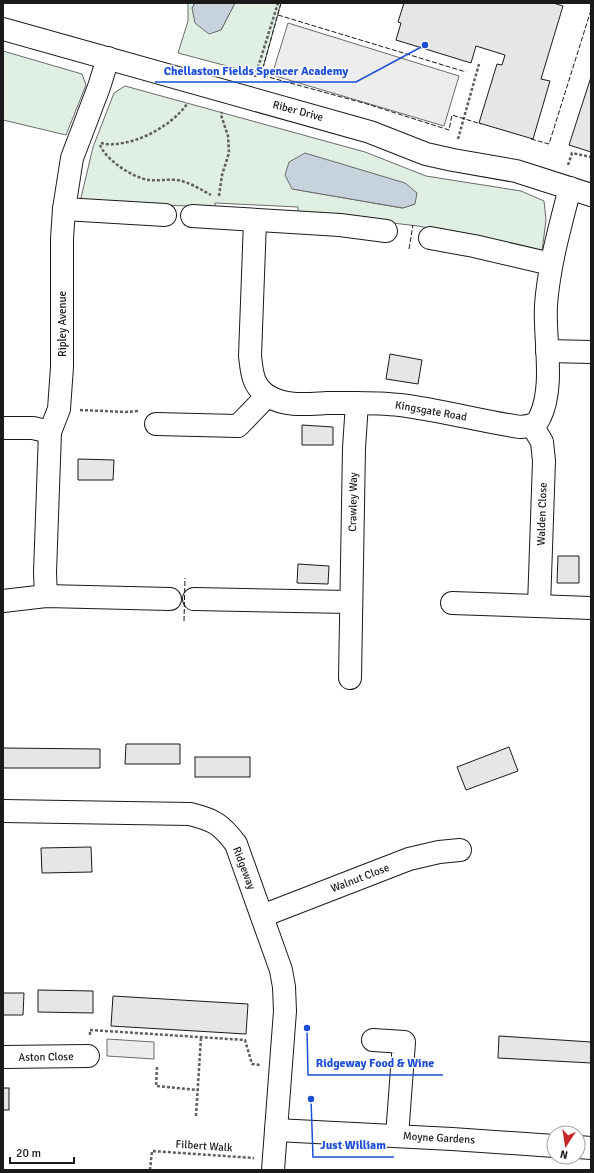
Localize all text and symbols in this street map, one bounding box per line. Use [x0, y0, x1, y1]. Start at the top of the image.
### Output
callout: Chellaston Fields Spencer Academy [155, 58, 356, 82]
text: Chellaston Fields Spencer Academy [164, 64, 348, 79]
street label: Riber Drive [271, 98, 325, 124]
street label: Ripley Avenue [56, 291, 69, 357]
street label: Kingsgate Road [394, 398, 468, 424]
street label: Crawley Way [346, 471, 360, 532]
street label: Walden Close [534, 482, 550, 546]
street label: Ridgeway [230, 845, 258, 892]
street label: Walnut Close [329, 861, 391, 895]
street label: Aston Close [18, 1050, 74, 1064]
callout: Ridgeway Food & Wine [308, 1051, 443, 1075]
text: Ridgeway Food & Wine [316, 1056, 434, 1071]
north arrow [546, 1125, 586, 1165]
street label: Moyne Gardens [403, 1130, 476, 1146]
callout: Just William [313, 1133, 394, 1157]
street label: Filbert Walk [175, 1138, 233, 1155]
text: Just William [320, 1138, 386, 1153]
scale bar [10, 1139, 74, 1165]
text: 20 m [16, 1146, 41, 1161]
text: N [559, 1147, 569, 1161]

